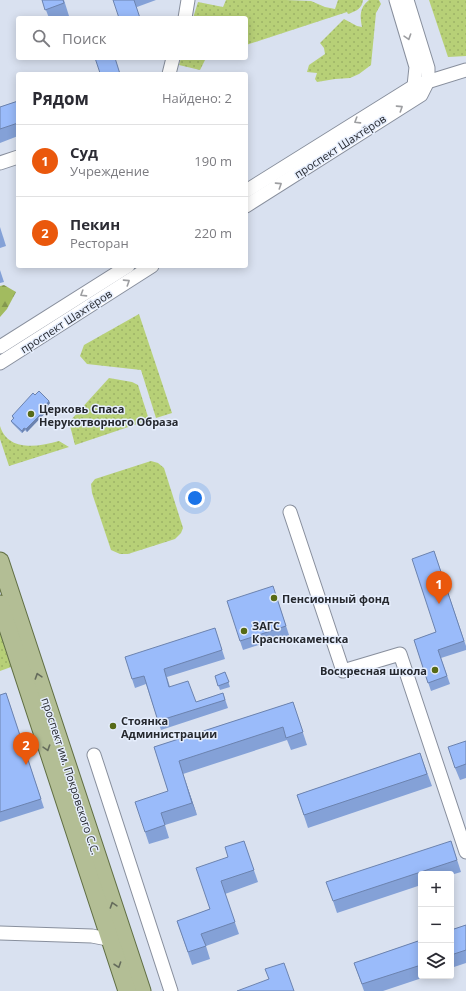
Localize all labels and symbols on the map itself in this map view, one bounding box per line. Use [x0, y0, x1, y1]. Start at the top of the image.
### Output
one-way arrow [403, 34, 411, 41]
one-way arrow [396, 105, 403, 113]
street label: проспект Шахтёров [291, 111, 389, 181]
one-way arrow [354, 116, 361, 123]
one-way arrow [275, 182, 282, 190]
one-way arrow [123, 279, 130, 287]
street label: проспект Шахтёров [17, 286, 115, 356]
one-way arrow [80, 290, 87, 297]
place label: Церковь Спаса Нерукотворного Образа [39, 401, 179, 429]
marker: Церковь Спаса Нерукотворного Образа [26, 409, 36, 419]
your location [185, 488, 205, 508]
pin: 1 [426, 571, 452, 604]
place label: Пенсионный фонд [282, 591, 390, 606]
marker: Пенсионный фонд [269, 593, 279, 603]
place label: ЗАГС Краснокаменска [252, 618, 348, 646]
marker: ЗАГС Краснокаменска [239, 626, 249, 636]
place label: Воскресная школа [320, 663, 427, 678]
marker: Воскресная школа [430, 665, 440, 675]
one-way arrow [34, 672, 43, 679]
street label: проспект им. Покровского С.С. [38, 696, 104, 857]
place label: Стоянка Администрации [121, 713, 217, 741]
marker: Стоянка Администрации [108, 721, 118, 731]
pin: 2 [13, 732, 39, 765]
one-way arrow [42, 744, 51, 751]
one-way arrow [110, 902, 118, 909]
one-way arrow [113, 961, 121, 968]

